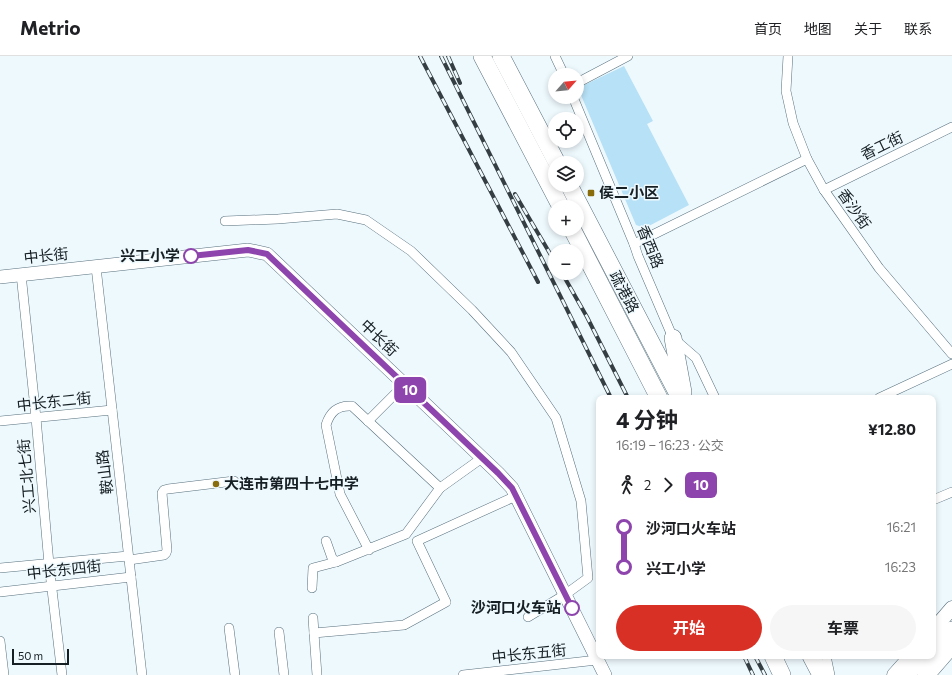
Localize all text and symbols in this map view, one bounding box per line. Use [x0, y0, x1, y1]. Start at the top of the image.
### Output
text: Metrio [20, 16, 81, 39]
text: 首页 [754, 20, 782, 37]
text: 地图 [804, 20, 832, 37]
text: 关于 [854, 20, 882, 37]
text: 联系 [904, 20, 932, 37]
north arrow [548, 68, 584, 104]
map controls [548, 68, 584, 280]
button: locate [548, 112, 584, 148]
street label: 香工街 [857, 127, 906, 163]
button: layers [548, 156, 584, 192]
place label: 侯二小区 [599, 183, 659, 201]
street label: 香沙街 [835, 185, 875, 232]
marker: 侯二小区 [586, 188, 596, 198]
button: + [548, 200, 584, 236]
street label: 香西路 [634, 222, 668, 271]
street label: 中长街 [23, 244, 69, 266]
button: − [548, 244, 584, 280]
place label: 兴工小学 [120, 246, 180, 264]
marker: 兴工小学 [183, 248, 199, 264]
street label: 疏港路 [606, 267, 643, 316]
street label: 中长街 [357, 315, 402, 359]
line badge: 10 [392, 377, 428, 403]
text: 10 [402, 381, 418, 398]
street label: 中长东二街 [16, 388, 92, 414]
text: 4 分钟 [616, 406, 678, 433]
text: ¥12.80 [868, 420, 916, 438]
text: 16:19 – 16:23 · 公交 [616, 437, 724, 453]
street label: 兴工北七街 [14, 438, 38, 514]
street label: 鞍山路 [92, 449, 116, 496]
place label: 大连市第四十七中学 [224, 474, 359, 492]
icon: walk [616, 474, 638, 496]
icon: forward [657, 474, 679, 496]
text: 10 [693, 476, 709, 493]
text: 2 [644, 477, 651, 493]
marker: 大连市第四十七中学 [211, 479, 221, 489]
text: 沙河口火车站 [646, 519, 736, 537]
text: 16:21 [887, 519, 916, 535]
street label: 中长东四街 [26, 556, 102, 582]
text: 兴工小学 [646, 559, 706, 577]
text: 16:23 [885, 559, 916, 575]
place label: 沙河口火车站 [471, 598, 561, 616]
marker: 沙河口火车站 [564, 600, 580, 616]
button: 开始 [616, 605, 762, 651]
button: 车票 [770, 605, 916, 651]
street label: 中长东五街 [491, 640, 567, 666]
scale bar [12, 647, 69, 666]
text: 50 m [18, 649, 43, 662]

